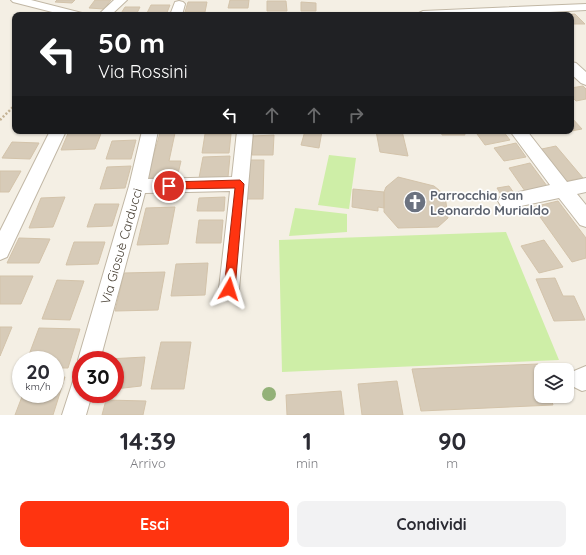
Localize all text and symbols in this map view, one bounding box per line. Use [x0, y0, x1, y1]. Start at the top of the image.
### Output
text: 50 m [98, 25, 165, 60]
icon: left [32, 28, 84, 80]
text: Via Rossini [98, 60, 187, 83]
icon: left [219, 104, 241, 126]
icon: ahead [261, 104, 283, 126]
icon: ahead [303, 104, 325, 126]
icon: right [345, 104, 367, 126]
pin [152, 169, 186, 203]
icon: arrive [158, 175, 180, 197]
street label: Via Giosuè Carducci [97, 186, 145, 306]
place label: Parrocchia san Leonardo Murialdo [430, 187, 549, 218]
church icon: Parrocchia san Leonardo Murialdo [402, 189, 428, 215]
position arrow [208, 268, 250, 310]
speed limit sign: 30 [72, 351, 124, 403]
text: 20 [26, 359, 50, 384]
map controls [534, 363, 574, 403]
button: layers [534, 363, 574, 403]
text: km/h [25, 380, 51, 393]
text: 14:39 [120, 426, 176, 456]
text: 1 [302, 426, 312, 456]
text: 90 [438, 426, 466, 456]
text: Arrivo [130, 455, 166, 471]
text: min [296, 455, 318, 471]
text: m [446, 455, 458, 471]
button: Esci [20, 501, 289, 547]
button: Condividi [297, 501, 566, 547]

